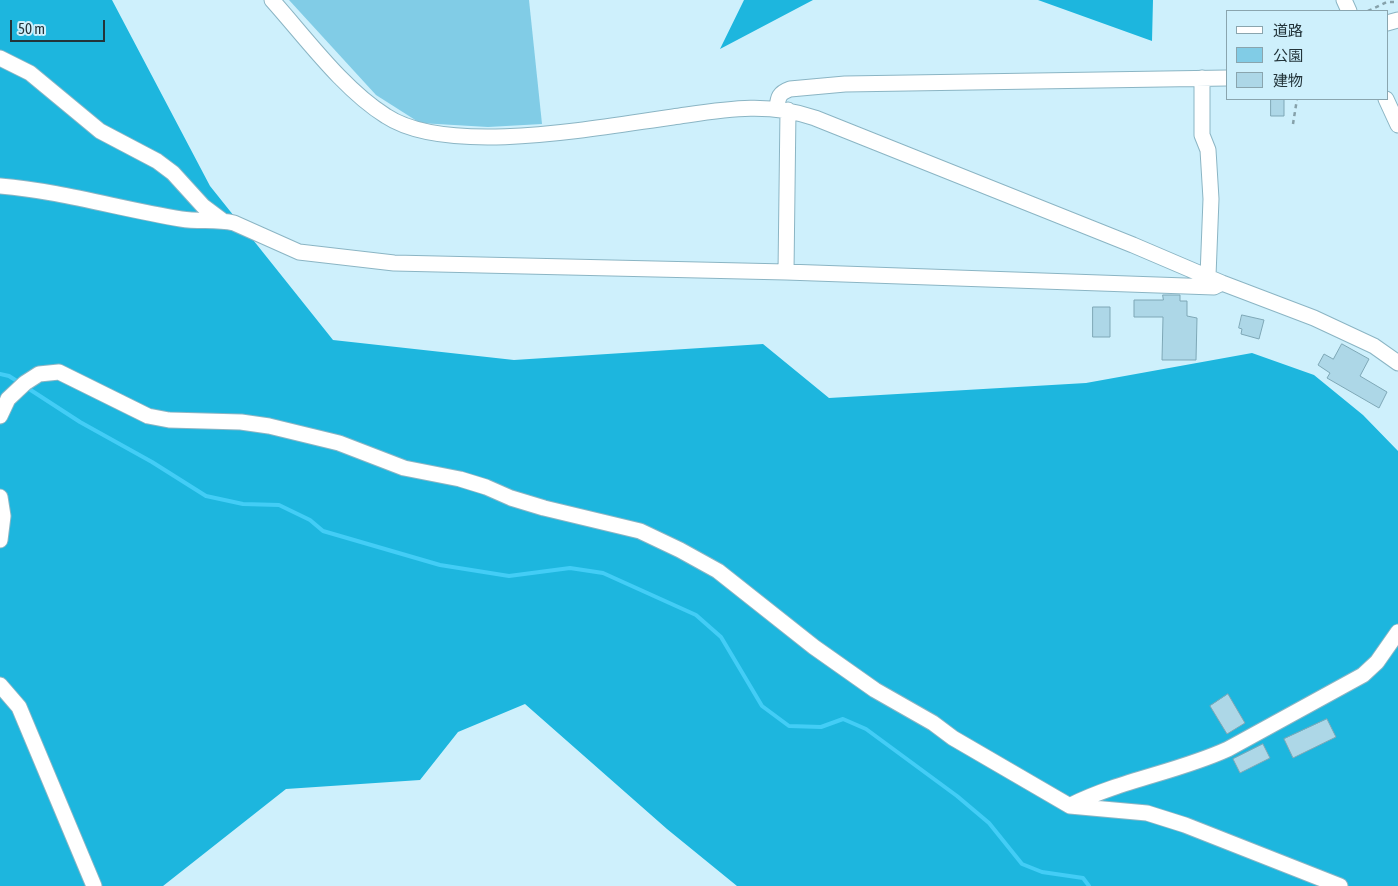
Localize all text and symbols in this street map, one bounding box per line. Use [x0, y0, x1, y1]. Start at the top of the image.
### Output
scale bar [12, 10, 108, 42]
legend [1226, 10, 1388, 100]
text: 50 m [18, 20, 45, 37]
text: 道路 [1273, 22, 1303, 39]
text: 公園 [1273, 47, 1303, 64]
text: 建物 [1273, 72, 1303, 89]

